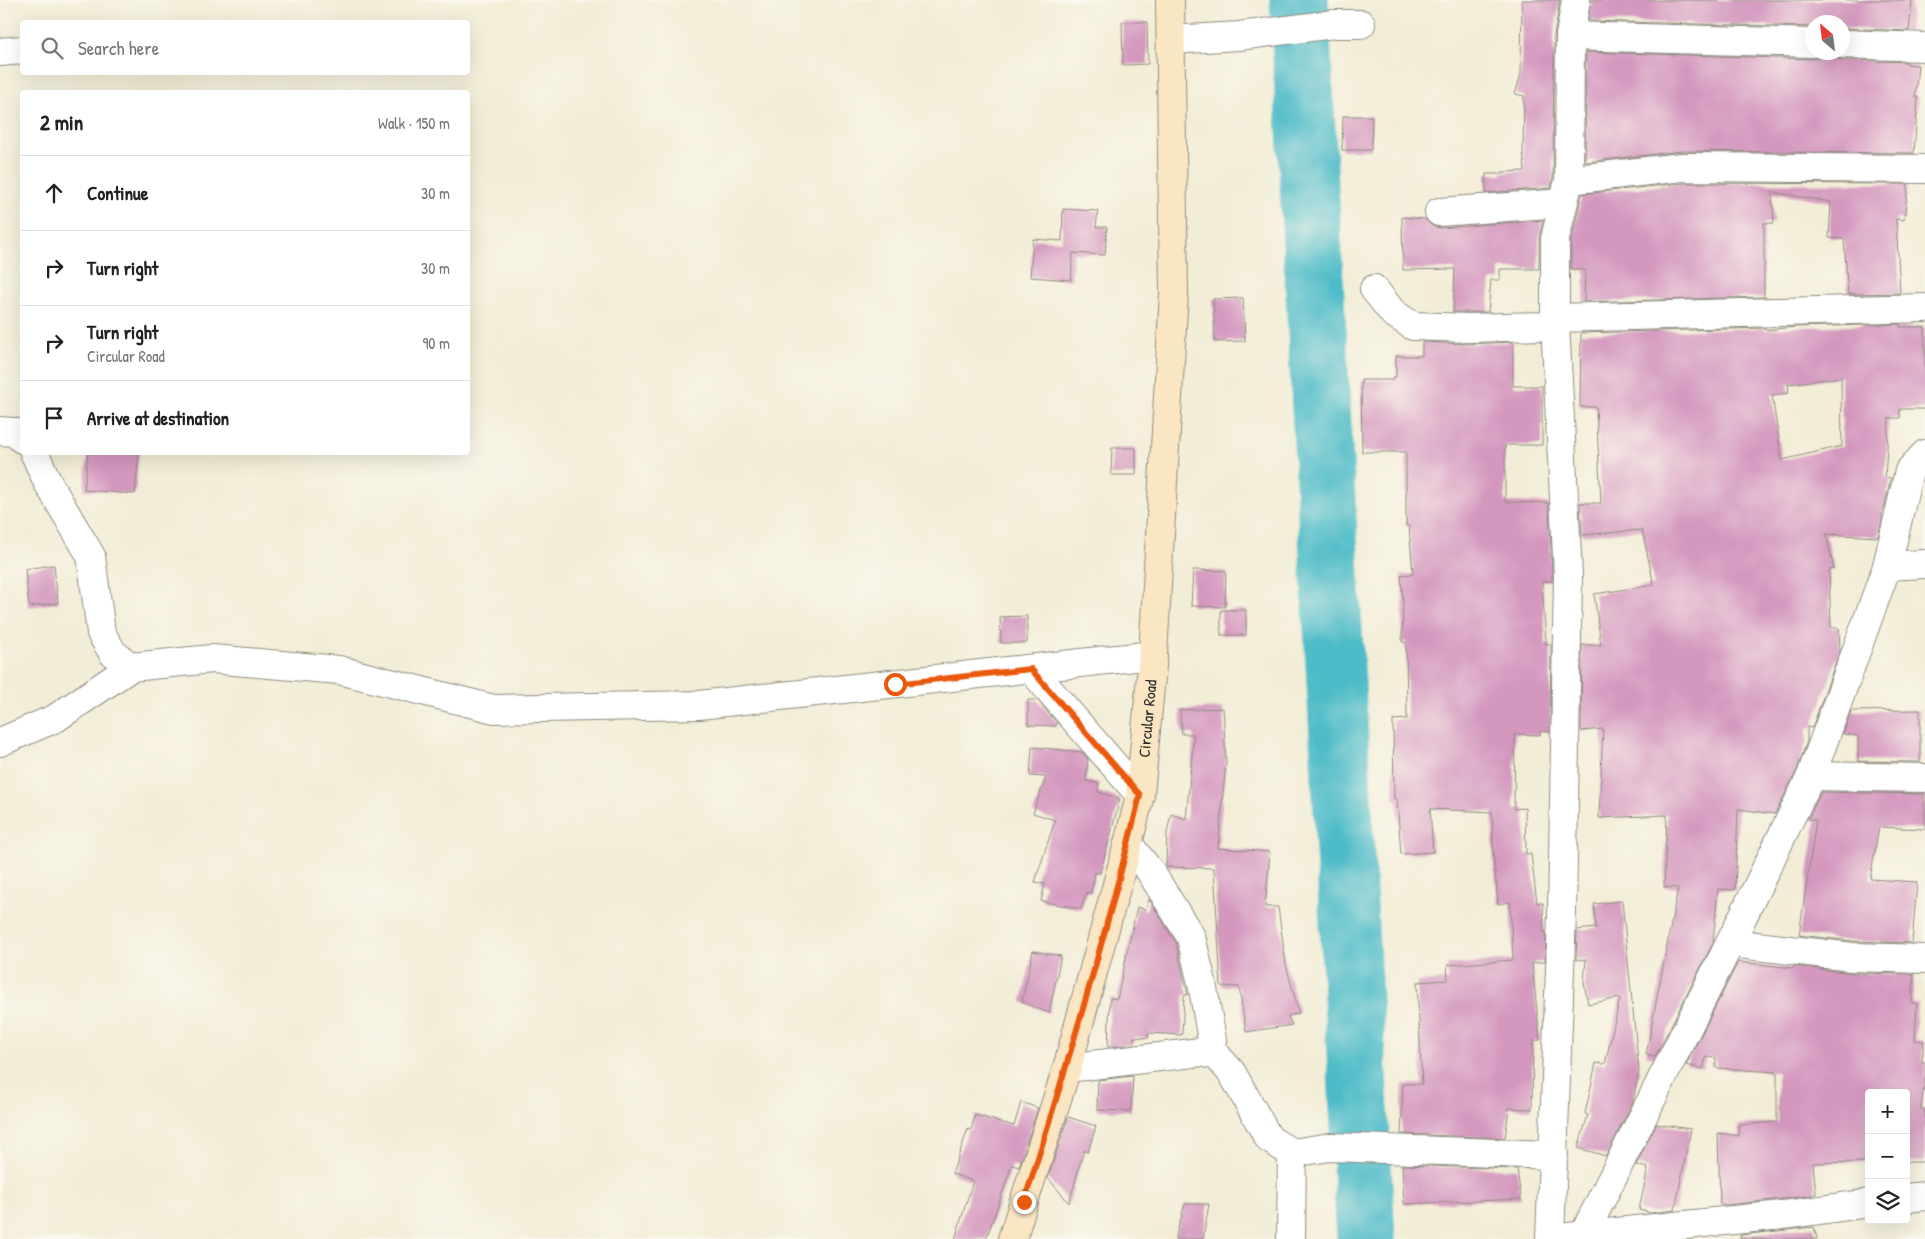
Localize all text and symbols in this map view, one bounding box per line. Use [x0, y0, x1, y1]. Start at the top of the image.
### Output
north arrow [1805, 15, 1850, 60]
search box [20, 20, 470, 75]
icon: search [38, 34, 66, 62]
text: Search here [78, 35, 159, 61]
text: 2 min [40, 108, 83, 137]
text: Walk · 150 m [378, 112, 450, 134]
icon: ahead [40, 179, 68, 207]
text: Continue [87, 180, 148, 206]
text: 30 m [421, 182, 450, 204]
icon: right [40, 254, 68, 282]
text: Turn right [87, 255, 158, 281]
text: 30 m [421, 257, 450, 279]
text: Turn right [87, 319, 158, 345]
icon: right [40, 329, 68, 357]
text: 90 m [422, 332, 450, 354]
text: Circular Road [87, 345, 165, 367]
icon: arrive [40, 404, 68, 432]
text: Arrive at destination [87, 405, 229, 431]
route start [884, 673, 907, 696]
street label: Circular Road [1133, 679, 1162, 758]
map controls [1865, 1089, 1910, 1224]
button: + [1865, 1089, 1910, 1134]
button: − [1865, 1134, 1910, 1179]
button: layers [1865, 1179, 1910, 1224]
route end [1013, 1191, 1036, 1214]

